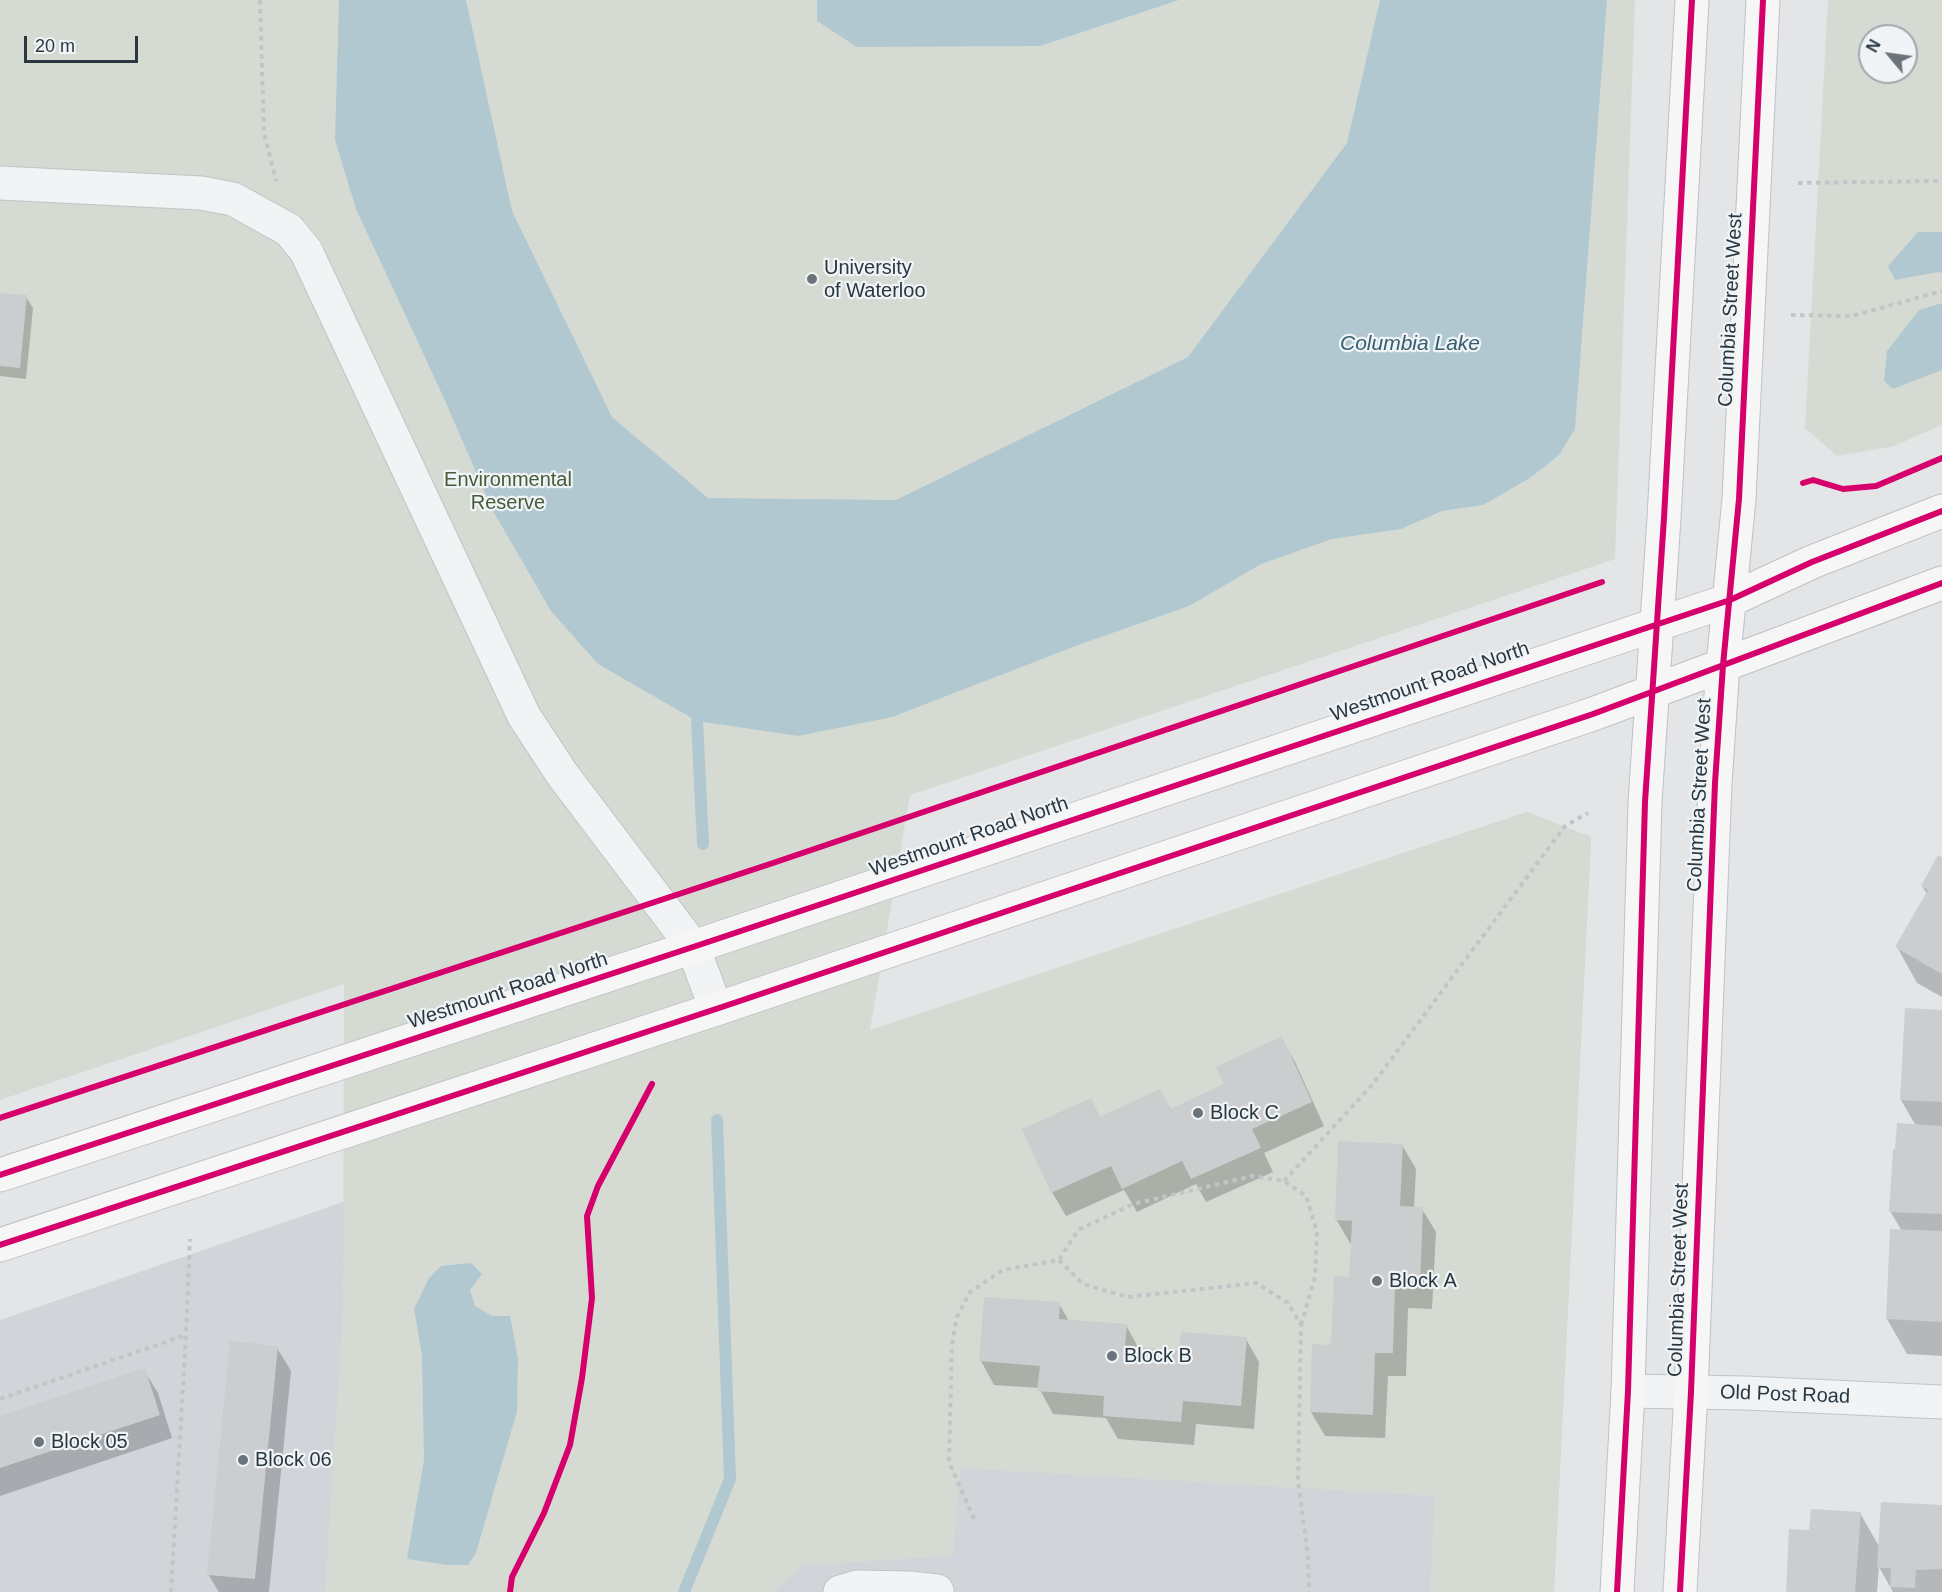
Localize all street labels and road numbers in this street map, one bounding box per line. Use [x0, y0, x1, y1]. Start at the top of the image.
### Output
street label: Columbia Street West [1714, 212, 1748, 408]
street label: Westmount Road North [1327, 637, 1533, 727]
street label: Columbia Street West [1683, 697, 1717, 893]
street label: Westmount Road North [866, 792, 1072, 882]
street label: Westmount Road North [405, 947, 611, 1035]
street label: Columbia Street West [1664, 1183, 1694, 1377]
street label: Old Post Road [1720, 1381, 1850, 1409]

